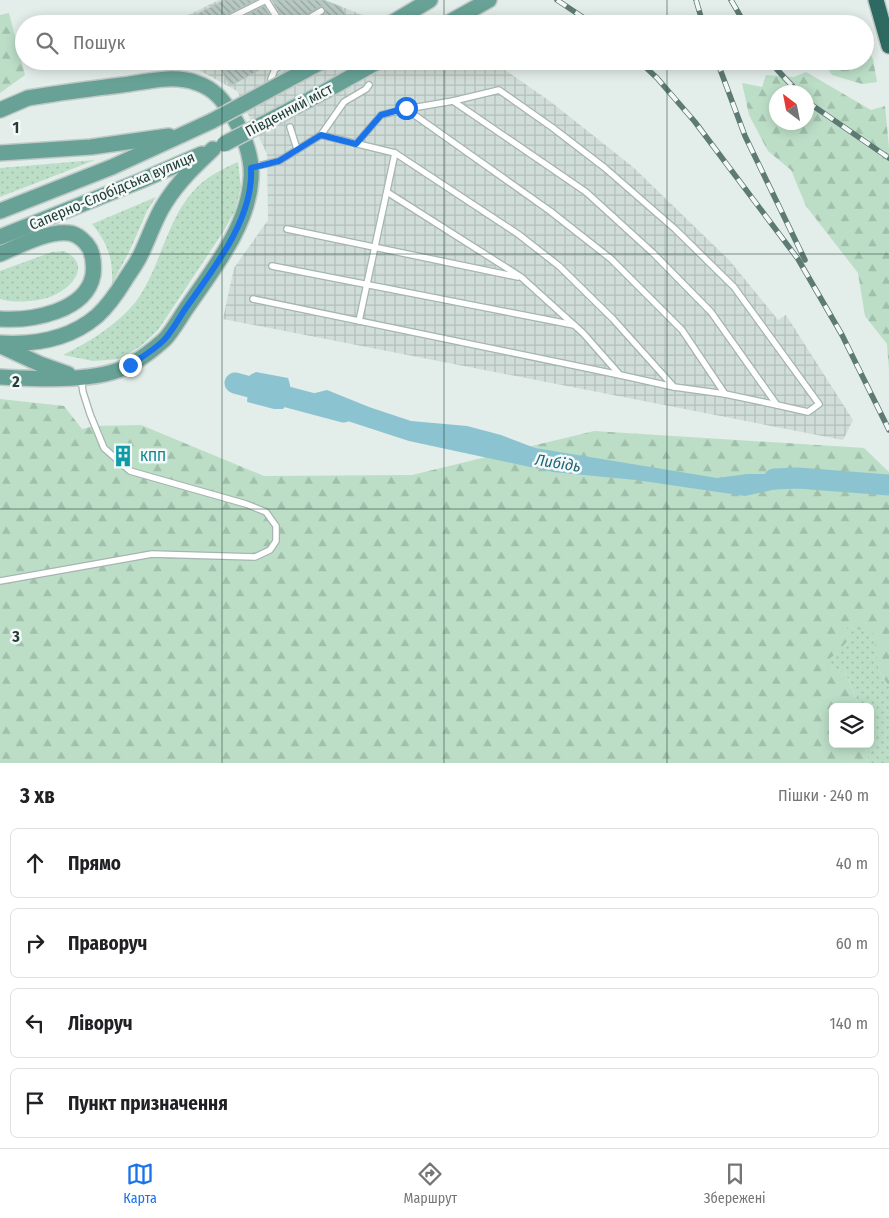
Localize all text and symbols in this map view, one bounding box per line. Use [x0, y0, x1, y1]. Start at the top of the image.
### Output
search box [15, 15, 874, 70]
icon: search [33, 29, 61, 57]
text: Пошук [73, 31, 125, 54]
street label: Південний міст [242, 79, 337, 141]
north arrow [769, 85, 814, 130]
route start [395, 97, 418, 120]
text: 1 [13, 118, 19, 137]
street label: Саперно-Слобідська вулиця [27, 148, 197, 234]
route end [119, 354, 142, 377]
text: 2 [11, 372, 20, 391]
building icon: КПП [110, 443, 136, 469]
place label: КПП [140, 447, 166, 465]
water label: Либідь [533, 450, 582, 476]
text: 3 [11, 627, 20, 646]
map controls [829, 703, 874, 748]
button: layers [829, 703, 874, 748]
text: 3 хв [20, 783, 55, 809]
text: Пішки · 240 m [778, 786, 869, 805]
icon: ahead [21, 849, 49, 877]
text: Прямо [68, 852, 121, 875]
text: 40 m [836, 854, 868, 873]
icon: right [21, 929, 49, 957]
text: Праворуч [68, 932, 147, 955]
text: 60 m [836, 934, 868, 953]
icon: left [21, 1009, 49, 1037]
text: Ліворуч [68, 1012, 133, 1035]
text: 140 m [830, 1014, 868, 1033]
icon: arrive [21, 1089, 49, 1117]
text: Пункт призначення [68, 1092, 228, 1115]
tab: Карта [123, 1160, 157, 1207]
tab: Маршрут [404, 1160, 457, 1207]
tab: Збережені [704, 1160, 766, 1207]

